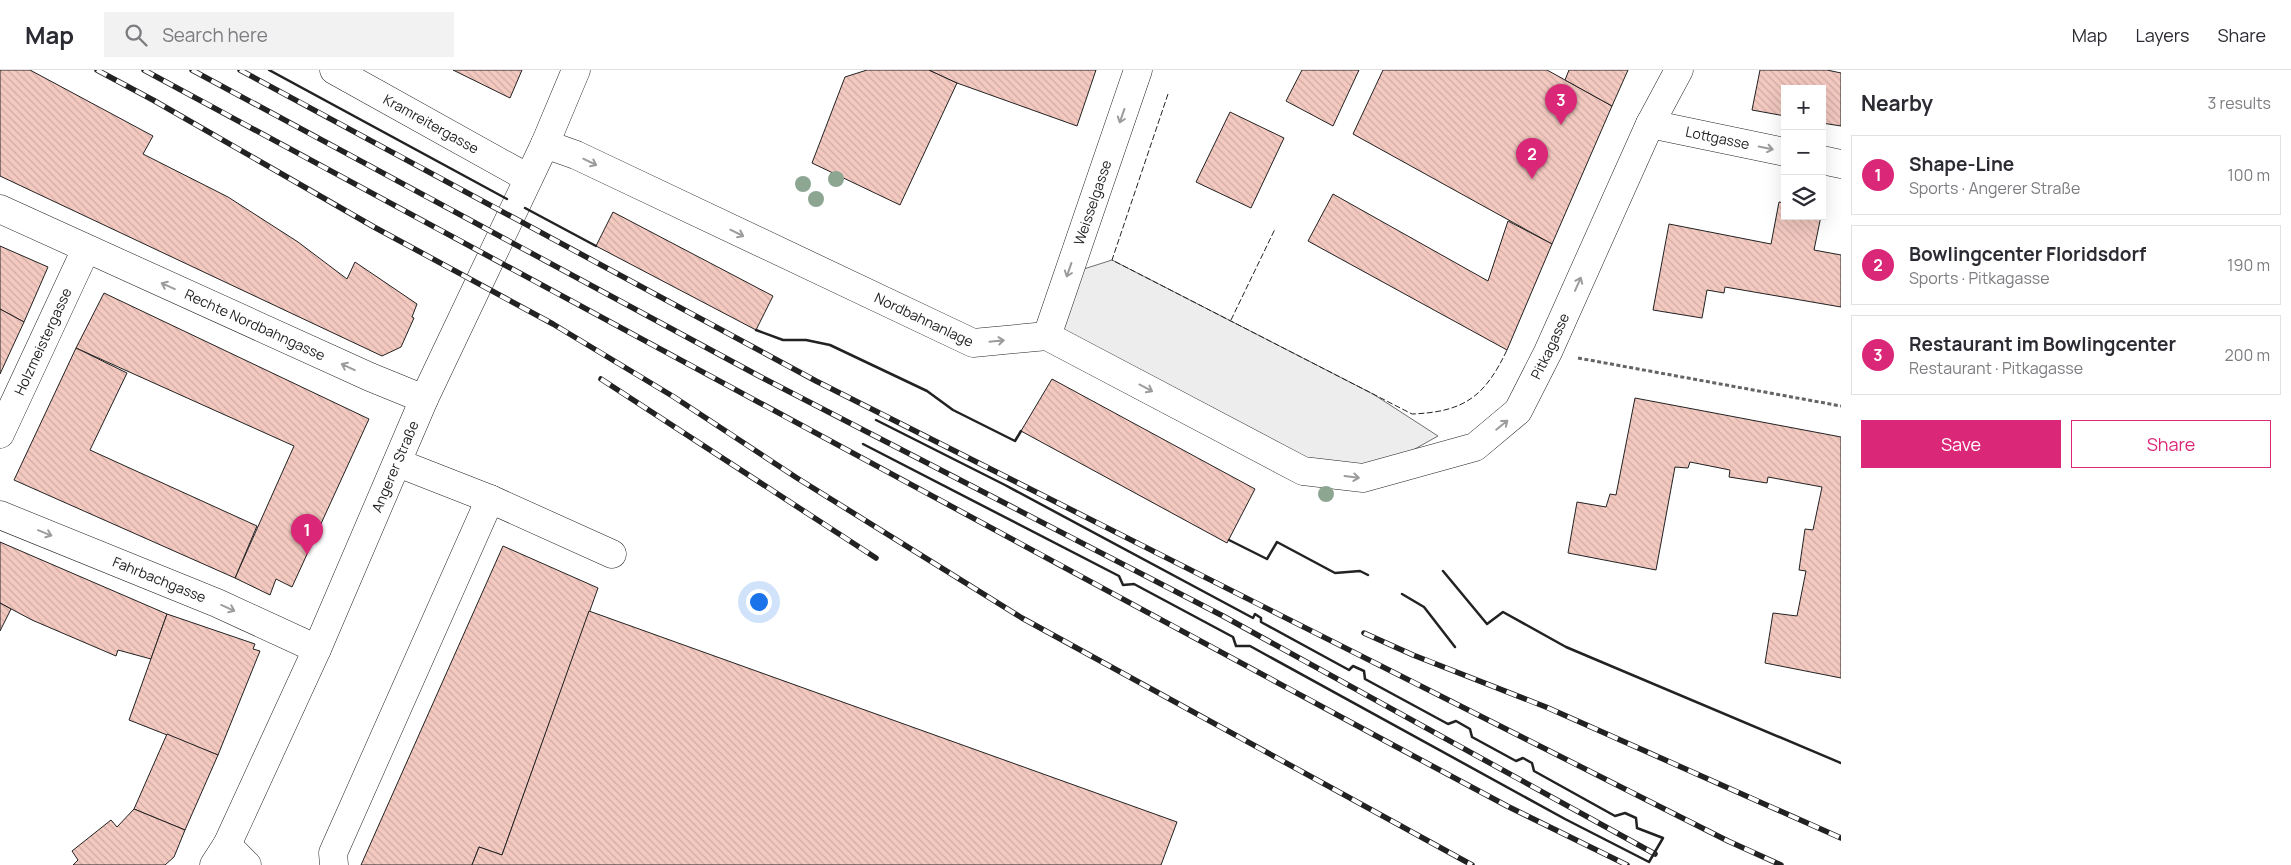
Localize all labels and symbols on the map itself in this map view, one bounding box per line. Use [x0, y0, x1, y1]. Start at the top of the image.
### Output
pin: 3 [1545, 84, 1577, 125]
street label: Kramreitergasse [380, 89, 482, 158]
one-way arrow [1117, 108, 1126, 123]
street label: Lottgasse [1684, 122, 1751, 153]
pin: 2 [1516, 138, 1548, 179]
one-way arrow [1758, 144, 1774, 153]
street label: Weisselgasse [1069, 157, 1116, 248]
one-way arrow [582, 158, 597, 168]
one-way arrow [729, 229, 744, 238]
one-way arrow [1064, 261, 1073, 277]
one-way arrow [1574, 277, 1584, 292]
one-way arrow [161, 280, 176, 290]
street label: Holzmeistergasse [9, 284, 76, 398]
street label: Rechte Nordbahngasse [182, 284, 328, 364]
street label: Nordbahnanlage [872, 288, 977, 351]
street label: Pitkagasse [1526, 310, 1573, 382]
one-way arrow [989, 336, 1005, 346]
one-way arrow [341, 362, 356, 371]
one-way arrow [1138, 384, 1153, 393]
street label: Angerer Straße [367, 418, 423, 515]
one-way arrow [1495, 420, 1508, 431]
one-way arrow [1343, 472, 1359, 482]
pin: 1 [291, 514, 323, 555]
one-way arrow [37, 529, 52, 538]
street label: Fahrbachgasse [110, 552, 209, 607]
your location [746, 589, 772, 615]
one-way arrow [220, 604, 235, 614]

